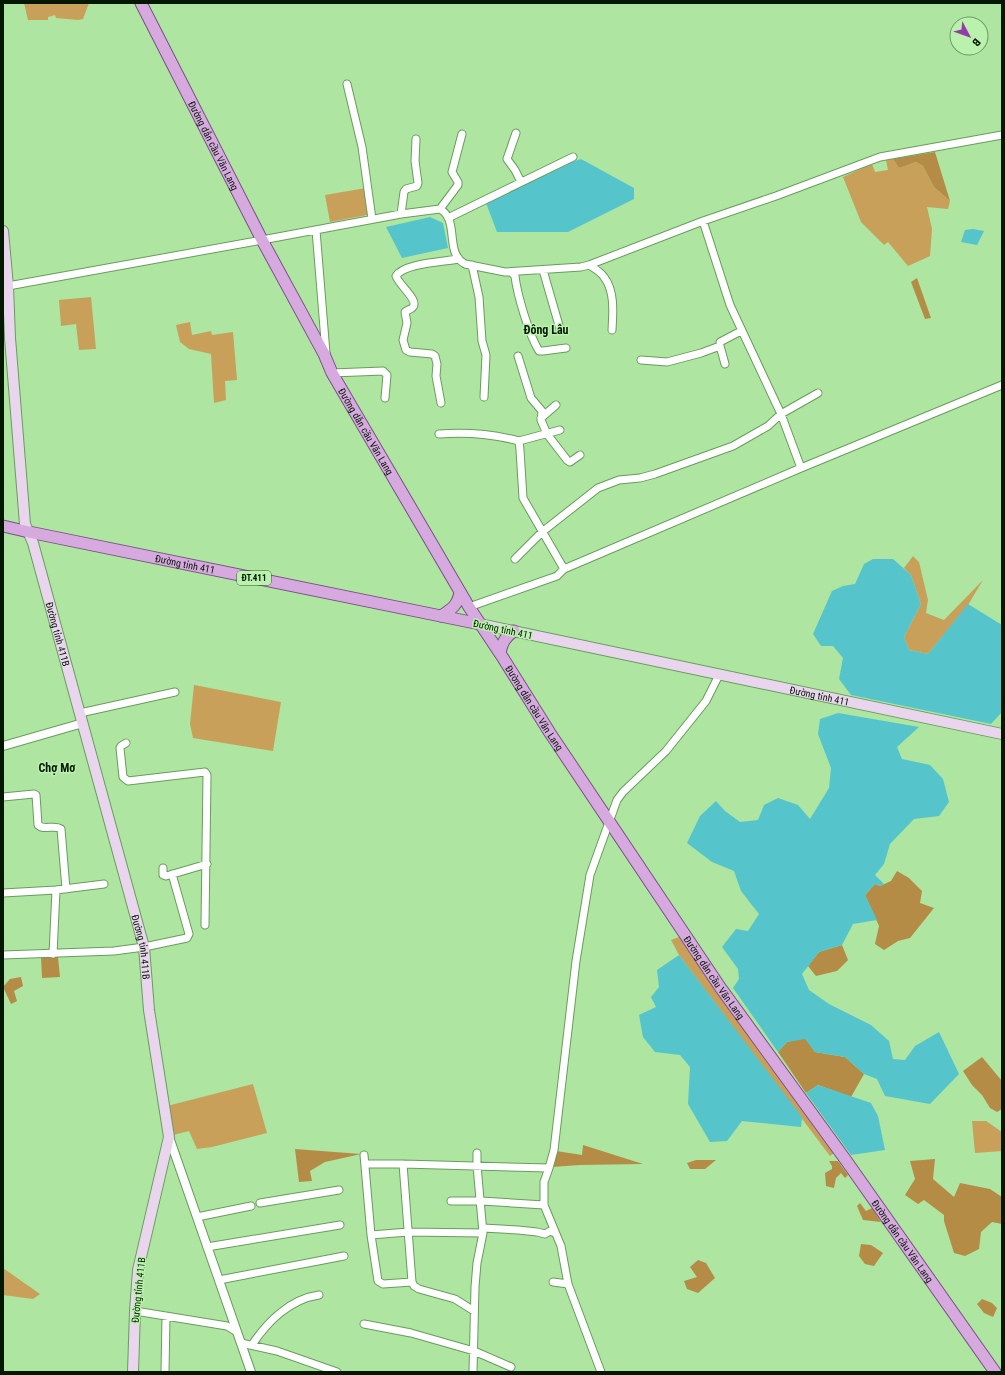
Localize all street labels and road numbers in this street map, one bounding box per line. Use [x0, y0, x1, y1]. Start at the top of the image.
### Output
street label: Đường dẫn cầu Văn Lang [186, 99, 241, 192]
street label: Đường dẫn cầu Văn Lang [336, 386, 395, 477]
street label: Đường tỉnh 411 [154, 553, 216, 576]
road number: ĐT.411 [237, 571, 271, 585]
street label: Đường tỉnh 411B [44, 601, 72, 668]
street label: Đường tỉnh 411 [472, 618, 534, 641]
street label: Đường dẫn cầu Văn Lang [503, 664, 565, 753]
street label: Đường tỉnh 411 [789, 684, 850, 708]
street label: Đường tỉnh 411B [129, 913, 152, 980]
street label: Đường dẫn cầu Văn Lang [681, 934, 747, 1022]
street label: Đường dẫn cầu Văn Lang [869, 1198, 935, 1285]
street label: Đường tỉnh 411B [130, 1257, 147, 1323]

